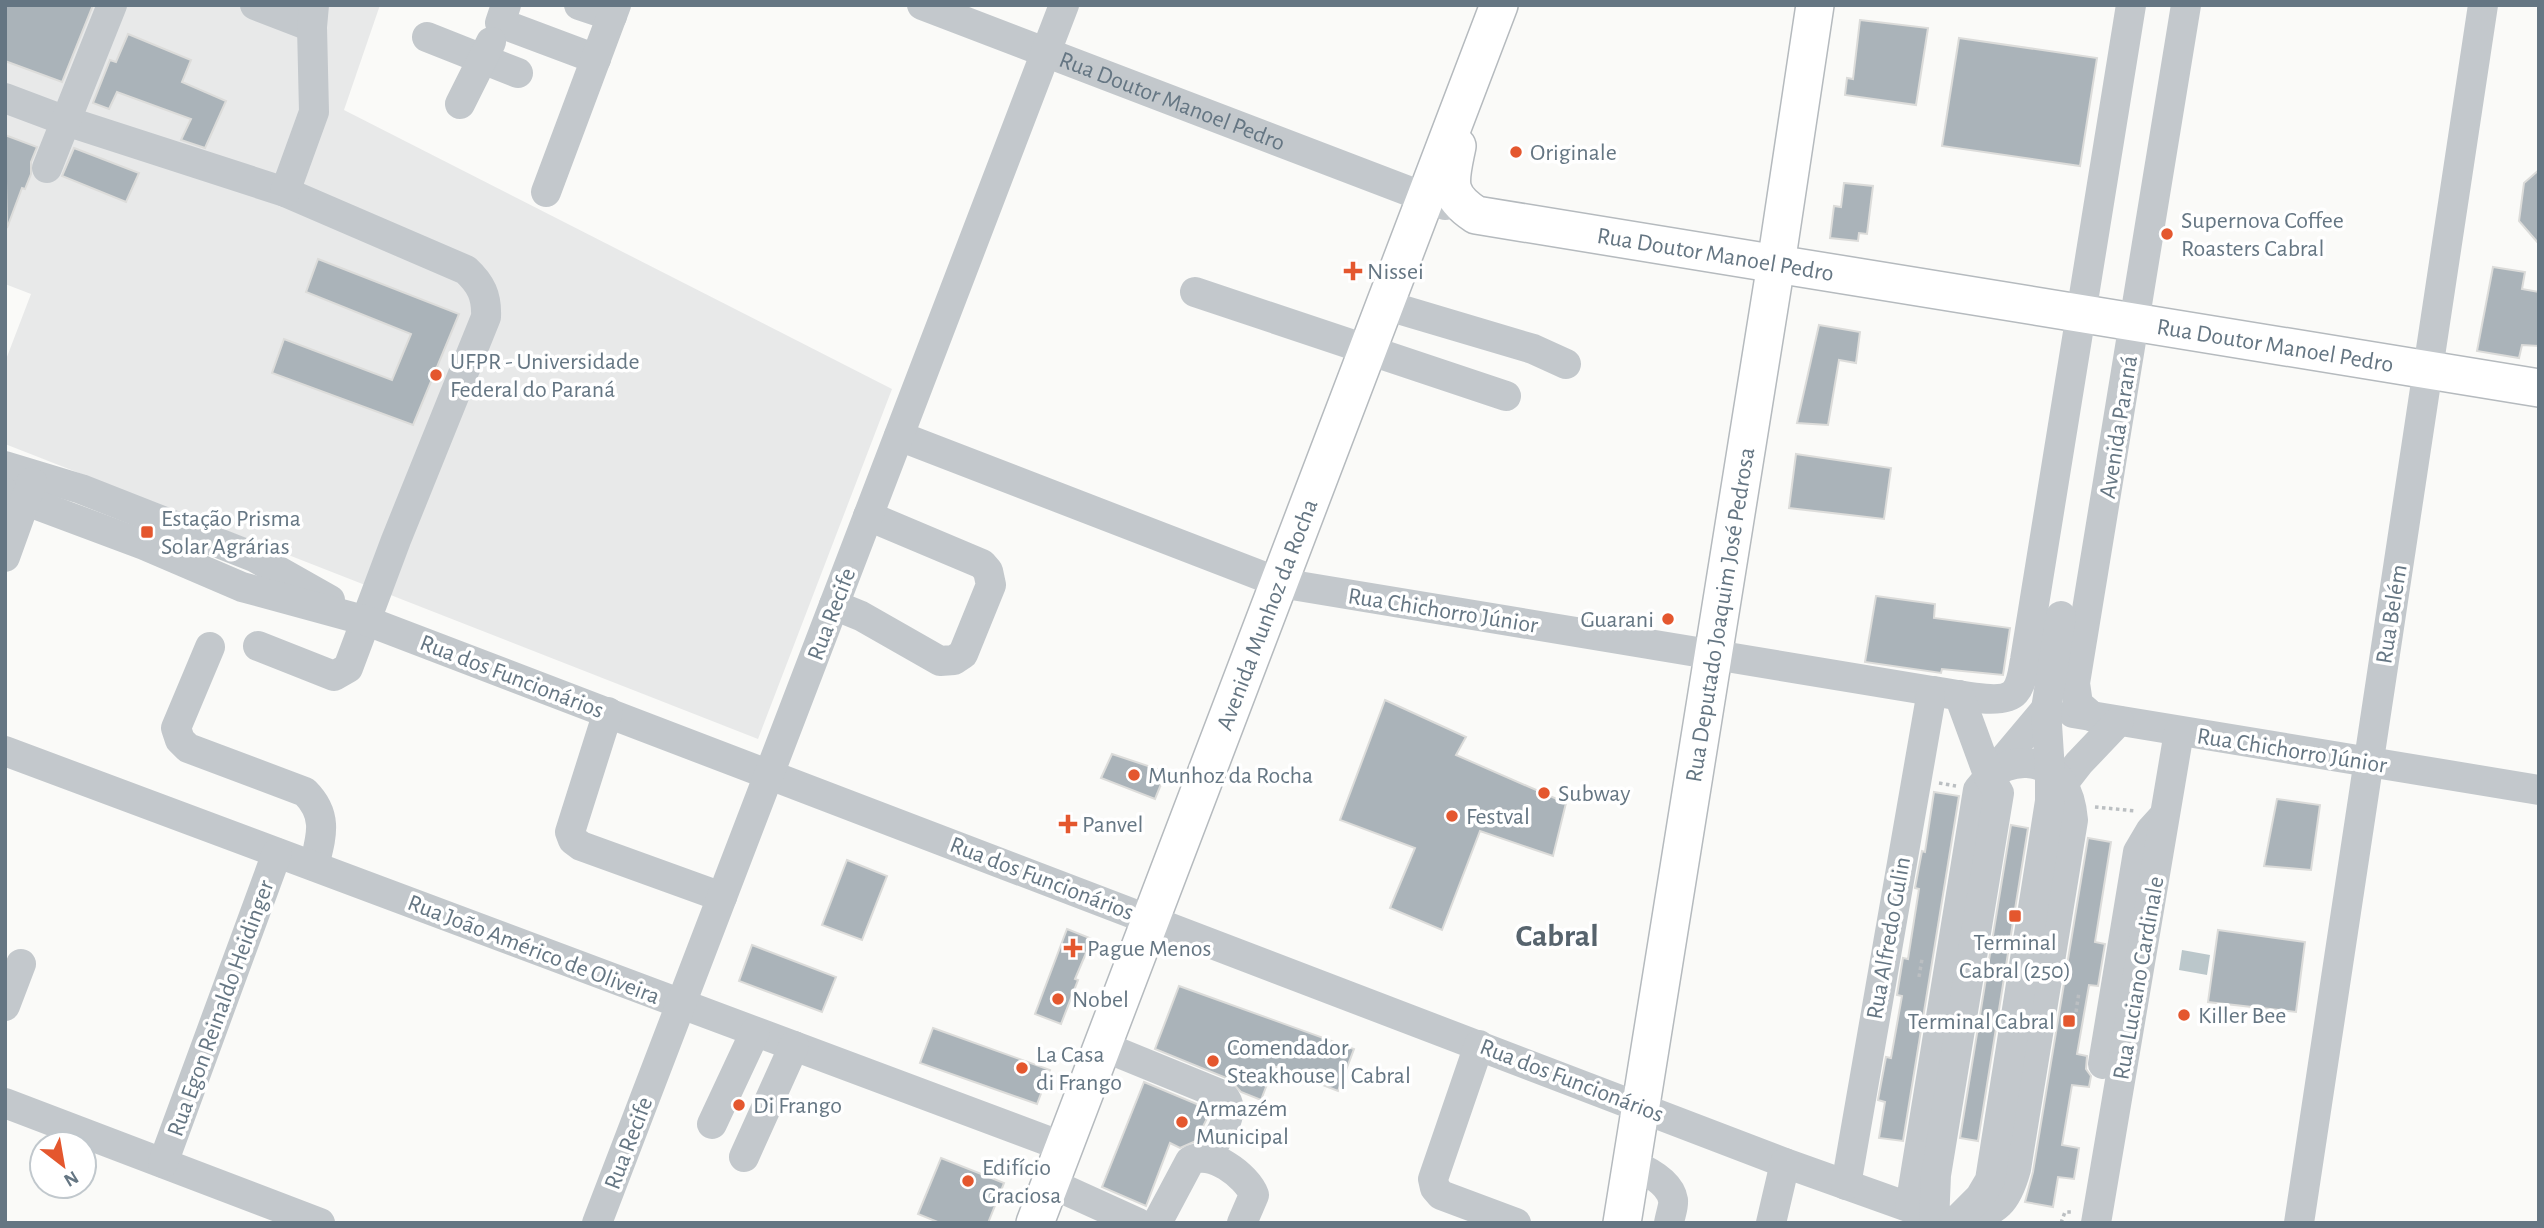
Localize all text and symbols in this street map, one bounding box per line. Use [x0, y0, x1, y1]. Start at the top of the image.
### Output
street label: Rua Doutor Manoel Pedro [1056, 48, 1288, 156]
place label: Originale [1530, 141, 1617, 165]
marker: Originale [1508, 144, 1524, 160]
place label: Supernova Coffee Roasters Cabral [2181, 209, 2344, 261]
street label: Rua Doutor Manoel Pedro [1595, 224, 1836, 286]
marker: Supernova Coffee Roasters Cabral [2159, 226, 2175, 242]
place label: Nissei [1367, 260, 1424, 284]
marker: Nissei [1345, 263, 1361, 279]
street label: Rua Doutor Manoel Pedro [2155, 315, 2395, 377]
place label: UFPR - Universidade Federal do Paraná [450, 350, 640, 402]
street label: Avenida Paraná [2096, 354, 2142, 500]
marker: UFPR - Universidade Federal do Paraná [428, 367, 444, 383]
street label: Rua Deputado Joaquim José Pedrosa [1682, 446, 1759, 784]
street label: Avenida Munhoz da Rocha [1213, 496, 1323, 734]
place label: Estação Prisma Solar Agrárias [161, 507, 301, 559]
marker: Estação Prisma Solar Agrárias [139, 524, 155, 540]
street label: Rua Belém [2372, 563, 2412, 665]
street label: Rua Recife [803, 565, 860, 664]
street label: Rua Chichorro Júnior [1346, 584, 1540, 638]
place label: Guarani [1580, 608, 1654, 632]
marker: Guarani [1660, 611, 1676, 627]
street label: Rua dos Funcionários [416, 631, 607, 723]
street label: Rua Chichorro Júnior [2195, 724, 2389, 778]
place label: Munhoz da Rocha [1148, 764, 1313, 788]
marker: Munhoz da Rocha [1126, 767, 1142, 783]
place label: Subway [1558, 782, 1630, 806]
marker: Subway [1536, 785, 1552, 801]
place label: Festval [1466, 805, 1530, 829]
marker: Festval [1444, 808, 1460, 824]
place label: Panvel [1082, 813, 1143, 837]
marker: Panvel [1060, 816, 1076, 832]
street label: Rua dos Funcionários [946, 833, 1137, 925]
street label: Rua Alfredo Gulin [1863, 855, 1915, 1021]
street label: Rua Luciano Cardinale [2109, 875, 2169, 1082]
street label: Rua Egon Reinaldo Heidinger [163, 877, 279, 1140]
street label: Rua João Américo de Oliveira [404, 891, 663, 1009]
marker: Terminal Cabral (250) [2007, 908, 2023, 924]
district label: Cabral [1515, 920, 1599, 952]
place label: Terminal Cabral (250) [1959, 931, 2071, 983]
place label: Pague Menos [1087, 937, 1211, 961]
marker: Pague Menos [1065, 940, 1081, 956]
place label: Nobel [1072, 988, 1129, 1012]
marker: Nobel [1050, 991, 1066, 1007]
place label: Killer Bee [2198, 1004, 2286, 1028]
marker: Killer Bee [2176, 1007, 2192, 1023]
place label: Terminal Cabral [1907, 1010, 2055, 1034]
marker: Terminal Cabral [2061, 1013, 2077, 1029]
street label: Rua dos Funcionários [1476, 1035, 1667, 1127]
place label: Comendador Steakhouse | Cabral [1227, 1036, 1411, 1089]
place label: La Casa di Frango [1036, 1043, 1122, 1095]
marker: Comendador Steakhouse | Cabral [1205, 1053, 1221, 1069]
marker: La Casa di Frango [1014, 1060, 1030, 1076]
street label: Rua Recife [600, 1094, 657, 1193]
place label: Di Frango [753, 1094, 842, 1118]
marker: Di Frango [731, 1097, 747, 1113]
place label: Armazém Municipal [1196, 1097, 1289, 1149]
marker: Armazém Municipal [1174, 1114, 1190, 1130]
north arrow [28, 1130, 98, 1200]
place label: Edifício Graciosa [982, 1156, 1061, 1208]
text: N [60, 1167, 82, 1190]
marker: Edifício Graciosa [960, 1173, 976, 1189]

